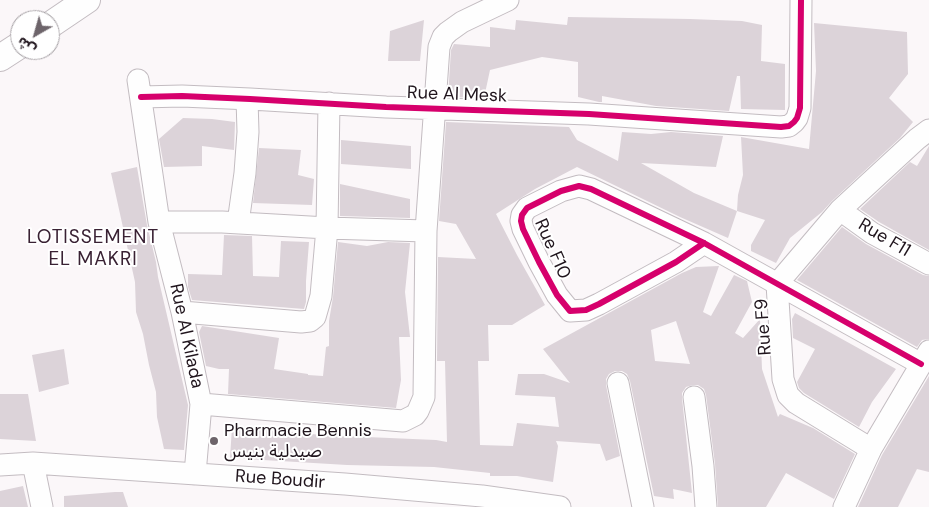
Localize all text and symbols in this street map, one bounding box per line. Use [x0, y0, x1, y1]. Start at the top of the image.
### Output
north arrow [10, 10, 60, 60]
text: ش [13, 33, 39, 59]
street label: Rue Al Mesk [407, 82, 507, 108]
street label: Rue F11 [854, 214, 914, 262]
street label: Rue F10 [529, 216, 575, 282]
district label: LOTISSEMENT EL MAKRI [26, 227, 160, 271]
street label: Rue Al Kilada [164, 282, 208, 390]
street label: Rue F9 [751, 298, 777, 356]
place label: Pharmacie Bennis صيدلية بنيس [224, 420, 372, 462]
marker: Pharmacie Bennis صيدلية بنيس [208, 435, 220, 447]
street label: Rue Boudir [234, 466, 326, 494]

